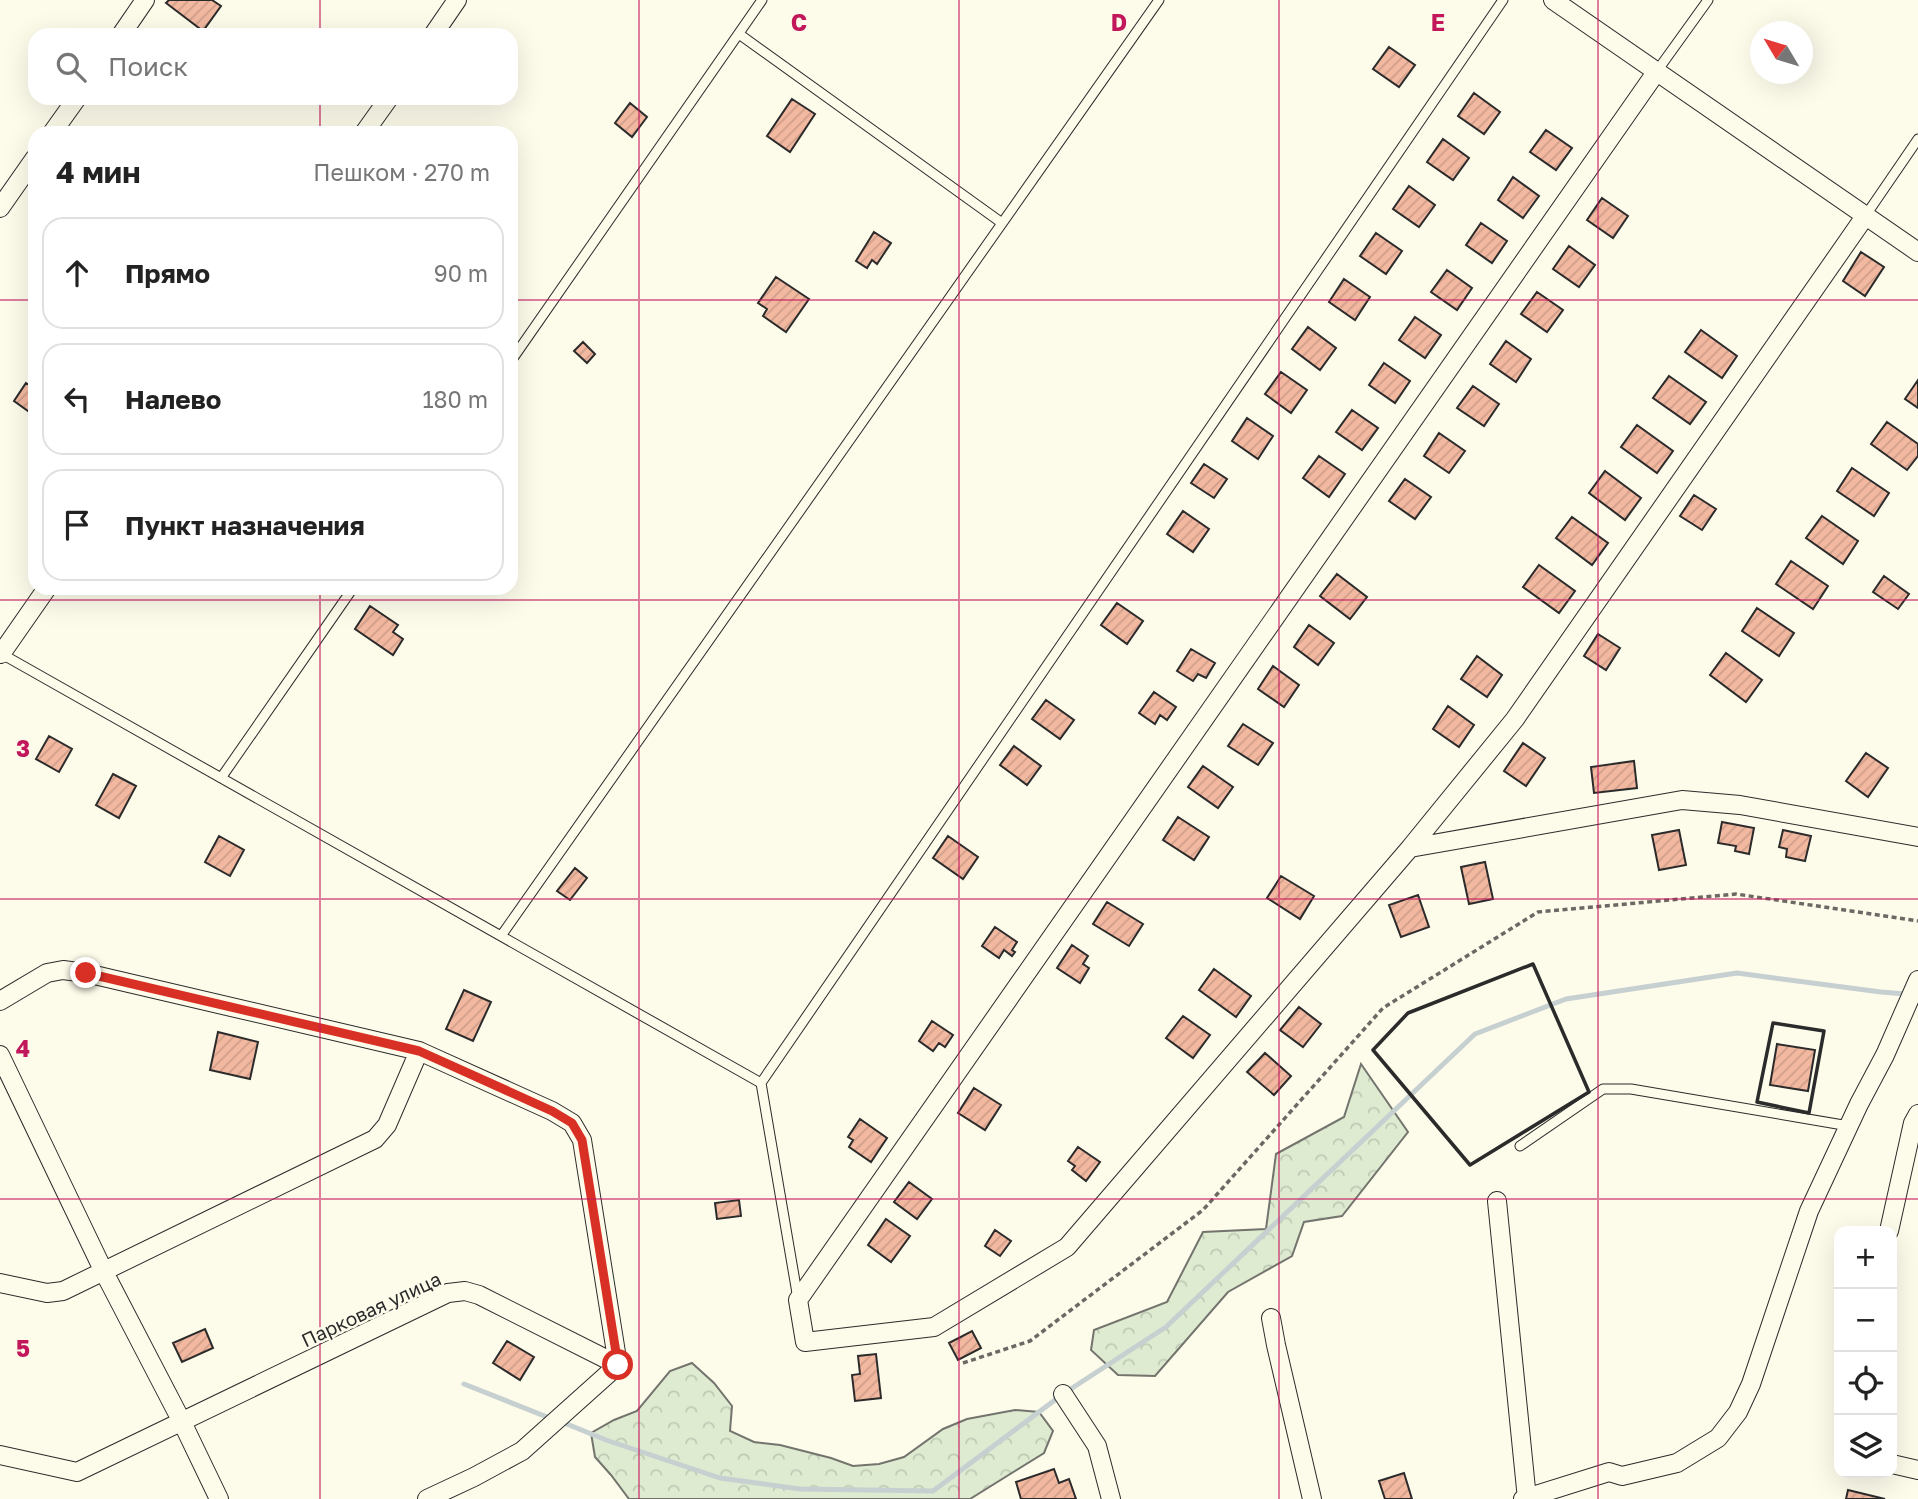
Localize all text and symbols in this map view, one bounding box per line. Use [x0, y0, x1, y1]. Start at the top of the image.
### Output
text: C [791, 8, 807, 36]
text: D [1111, 8, 1127, 36]
text: E [1431, 8, 1445, 36]
north arrow [1750, 21, 1813, 84]
search box [28, 28, 518, 105]
icon: search [52, 48, 90, 86]
text: Поиск [108, 51, 188, 82]
text: 4 мин [56, 154, 140, 190]
text: Пешком · 270 m [313, 158, 490, 186]
icon: ahead [58, 254, 96, 292]
text: Прямо [125, 258, 210, 289]
text: 90 m [434, 259, 488, 287]
icon: left [58, 380, 96, 418]
text: Налево [125, 384, 221, 415]
text: 180 m [422, 385, 488, 413]
icon: arrive [58, 506, 96, 544]
text: Пункт назначения [125, 510, 365, 541]
text: 3 [16, 734, 30, 762]
route end [70, 957, 101, 988]
text: 4 [16, 1034, 30, 1062]
map controls [1834, 1226, 1897, 1478]
button: + [1834, 1226, 1897, 1289]
street label: Парковая улица [298, 1267, 444, 1351]
button: − [1834, 1289, 1897, 1352]
text: 5 [16, 1334, 30, 1362]
route start [602, 1349, 633, 1380]
button: locate [1834, 1352, 1897, 1415]
button: layers [1834, 1415, 1897, 1478]

